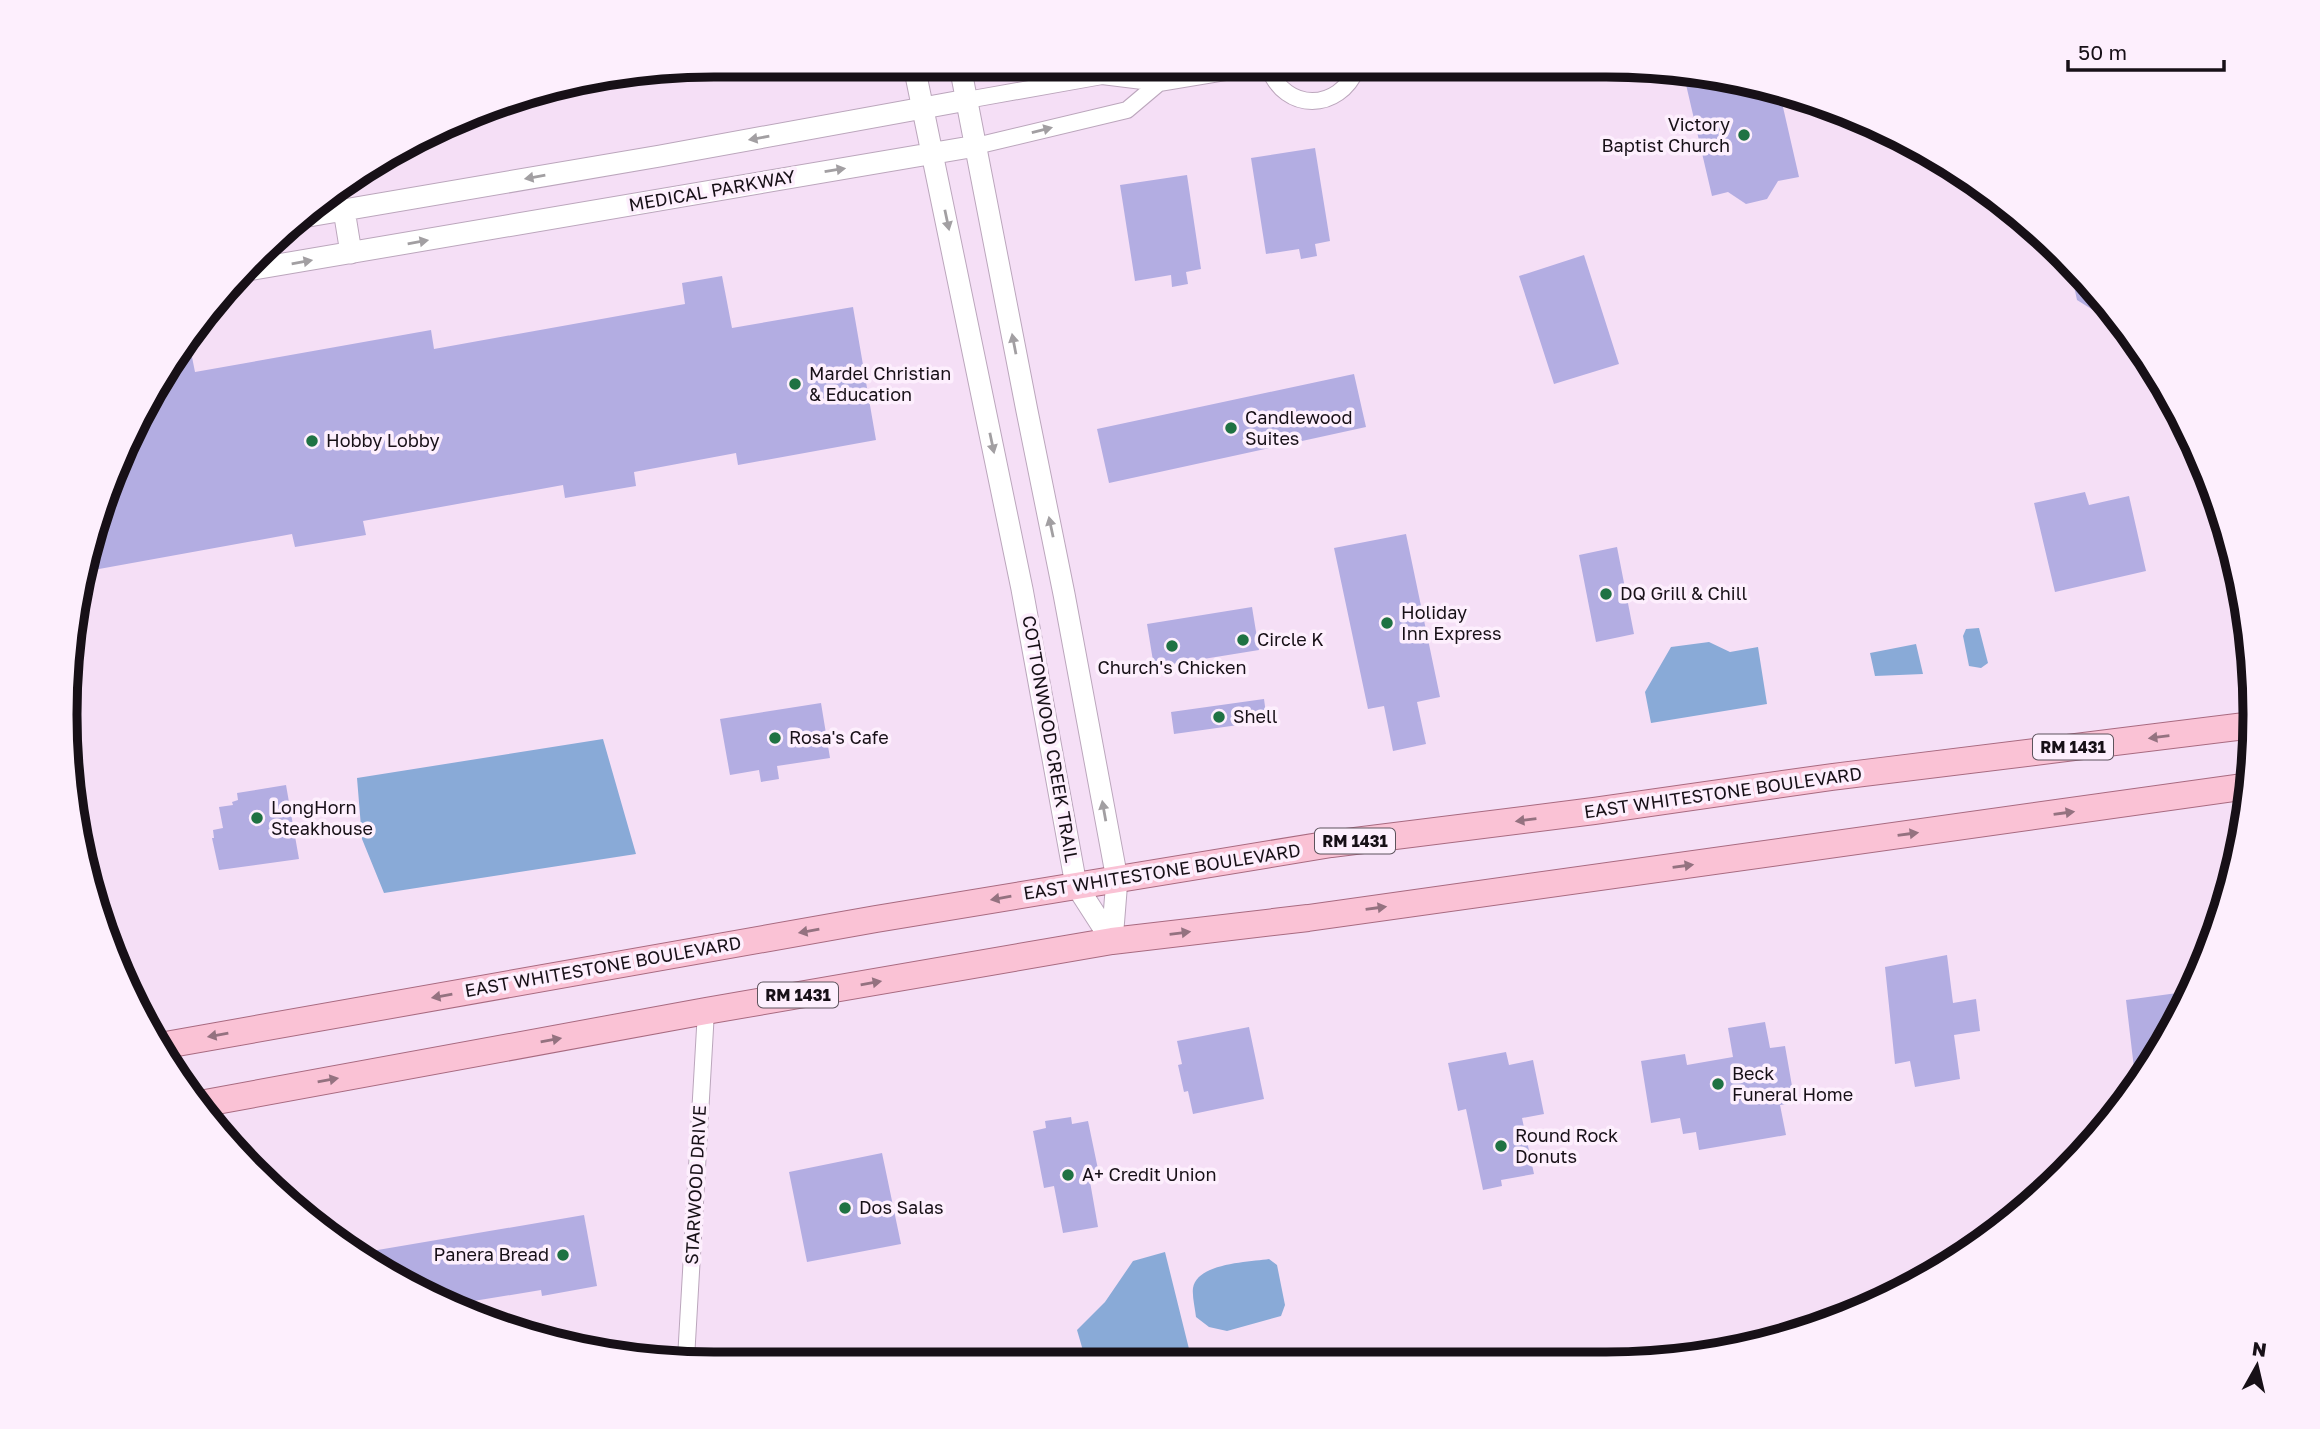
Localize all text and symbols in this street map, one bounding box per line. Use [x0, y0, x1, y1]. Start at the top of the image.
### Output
scale bar [2068, 28, 2224, 72]
text: 50 m [2078, 39, 2127, 65]
place label: Victory Baptist Church [1602, 113, 1730, 156]
one-way arrow [1031, 124, 1053, 135]
marker: Victory Baptist Church [1736, 127, 1752, 143]
one-way arrow [748, 133, 770, 144]
street label: MEDICAL PARKWAY [627, 164, 797, 215]
one-way arrow [824, 164, 846, 175]
one-way arrow [524, 172, 546, 183]
one-way arrow [941, 209, 952, 231]
one-way arrow [407, 236, 429, 247]
one-way arrow [291, 256, 313, 267]
one-way arrow [1008, 333, 1019, 355]
place label: Mardel Christian & Education [809, 362, 951, 405]
marker: Mardel Christian & Education [787, 376, 803, 392]
place label: Candlewood Suites [1245, 406, 1352, 449]
marker: Candlewood Suites [1223, 420, 1239, 436]
place label: Hobby Lobby [326, 429, 440, 451]
one-way arrow [987, 432, 998, 454]
marker: Hobby Lobby [304, 433, 320, 449]
one-way arrow [1045, 516, 1056, 538]
place label: DQ Grill & Chill [1620, 582, 1747, 604]
marker: DQ Grill & Chill [1598, 586, 1614, 602]
place label: Holiday Inn Express [1401, 601, 1502, 644]
street label: COTTONWOOD CREEK TRAIL [1018, 614, 1084, 864]
marker: Holiday Inn Express [1379, 615, 1395, 631]
place label: Circle K [1257, 628, 1324, 650]
marker: Circle K [1235, 632, 1251, 648]
marker: Church's Chicken [1164, 638, 1180, 654]
place label: Church's Chicken [1097, 656, 1247, 678]
place label: Shell [1233, 705, 1278, 727]
marker: Shell [1211, 709, 1227, 725]
place label: Rosa's Cafe [789, 726, 889, 748]
marker: Rosa's Cafe [767, 730, 783, 746]
one-way arrow [2148, 732, 2170, 743]
road number: RM 1431 [2033, 734, 2113, 760]
street label: EAST WHITESTONE BOULEVARD [1582, 762, 1863, 822]
place label: LongHorn Steakhouse [271, 796, 373, 839]
one-way arrow [1099, 800, 1110, 822]
one-way arrow [2053, 807, 2075, 818]
marker: LongHorn Steakhouse [249, 810, 265, 826]
one-way arrow [1515, 814, 1537, 825]
road number: RM 1431 [1315, 828, 1395, 854]
one-way arrow [1897, 829, 1919, 840]
street label: EAST WHITESTONE BOULEVARD [1022, 838, 1302, 904]
one-way arrow [1672, 860, 1694, 871]
one-way arrow [990, 893, 1012, 904]
one-way arrow [1365, 903, 1387, 914]
one-way arrow [798, 926, 820, 937]
one-way arrow [1169, 928, 1191, 939]
street label: EAST WHITESTONE BOULEVARD [463, 931, 743, 1001]
one-way arrow [860, 977, 882, 988]
road number: RM 1431 [758, 982, 838, 1007]
one-way arrow [431, 990, 453, 1001]
one-way arrow [207, 1030, 229, 1041]
one-way arrow [540, 1034, 562, 1045]
place label: Beck Funeral Home [1732, 1062, 1853, 1105]
one-way arrow [317, 1074, 339, 1085]
marker: Beck Funeral Home [1710, 1076, 1726, 1092]
street label: STARWOOD DRIVE [680, 1105, 710, 1265]
place label: Round Rock Donuts [1515, 1124, 1618, 1167]
marker: Round Rock Donuts [1493, 1138, 1509, 1154]
place label: A+ Credit Union [1082, 1163, 1216, 1185]
marker: A+ Credit Union [1060, 1167, 1076, 1183]
place label: Dos Salas [859, 1196, 944, 1218]
marker: Dos Salas [837, 1200, 853, 1216]
place label: Panera Bread [434, 1243, 549, 1265]
marker: Panera Bread [555, 1247, 571, 1263]
north arrow [2222, 1331, 2292, 1401]
text: N [2251, 1336, 2268, 1361]

